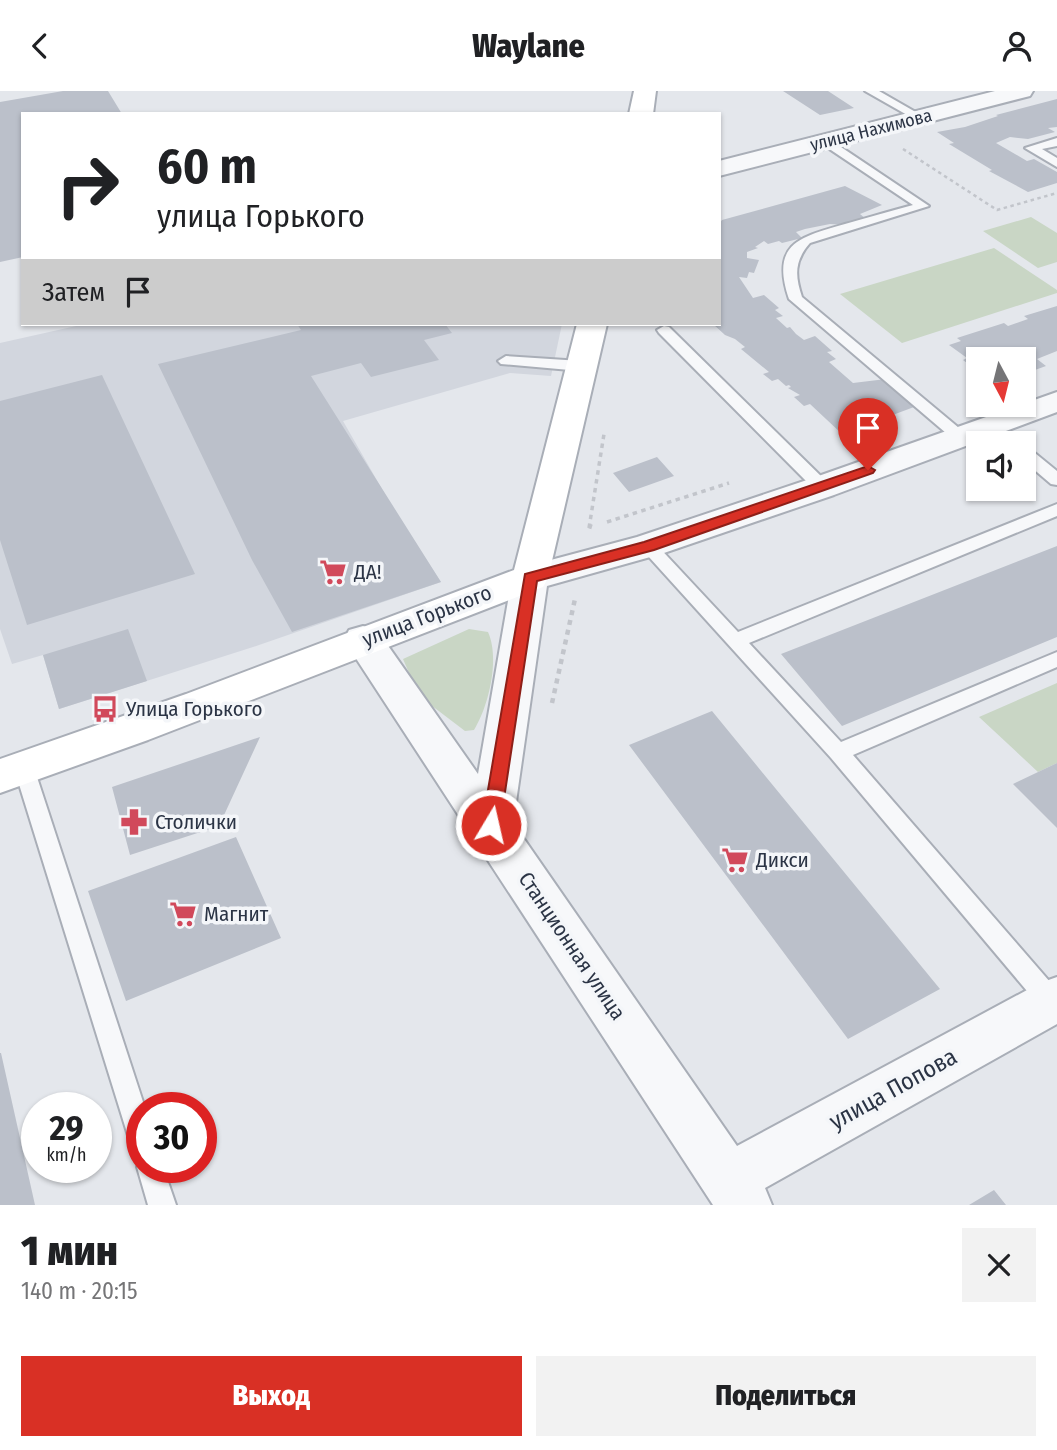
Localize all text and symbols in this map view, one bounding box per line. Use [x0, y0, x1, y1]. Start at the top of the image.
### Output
icon: back [21, 27, 59, 65]
text: Waylane [472, 27, 585, 65]
icon: person [998, 27, 1036, 65]
street label: улица Нахимова [808, 104, 934, 156]
text: 60 m [157, 137, 257, 196]
icon: right [42, 140, 133, 231]
text: улица Горького [157, 197, 365, 235]
icon: arrive [119, 273, 157, 311]
text: Затем [42, 277, 105, 308]
north arrow [966, 347, 1036, 417]
map controls [966, 347, 1036, 501]
pin [838, 398, 898, 470]
icon: arrive [849, 409, 887, 447]
button: sound [966, 431, 1036, 501]
supermarket icon: ДА! [318, 557, 348, 587]
place label: ДА! [353, 559, 382, 585]
street label: улица Горького [359, 579, 495, 653]
bus stop icon: Улица Горького [90, 694, 120, 724]
place label: Улица Горького [125, 696, 262, 722]
position arrow [454, 788, 528, 862]
pharmacy icon: Столички [119, 807, 149, 837]
place label: Столички [155, 809, 237, 835]
supermarket icon: Дикси [720, 845, 750, 875]
place label: Дикси [755, 847, 809, 873]
street label: Станционная улица [513, 867, 631, 1025]
supermarket icon: Магнит [168, 899, 198, 929]
place label: Магнит [204, 901, 269, 927]
street label: улица Попова [824, 1042, 962, 1136]
speed limit sign: 30 [126, 1092, 217, 1183]
text: 29 [49, 1107, 84, 1149]
text: km/h [46, 1144, 87, 1166]
text: 1 мин [21, 1226, 118, 1276]
button: close [962, 1228, 1036, 1302]
text: 140 m · 20:15 [21, 1277, 137, 1305]
button: Выход [21, 1356, 522, 1436]
button: Поделиться [536, 1356, 1036, 1436]

